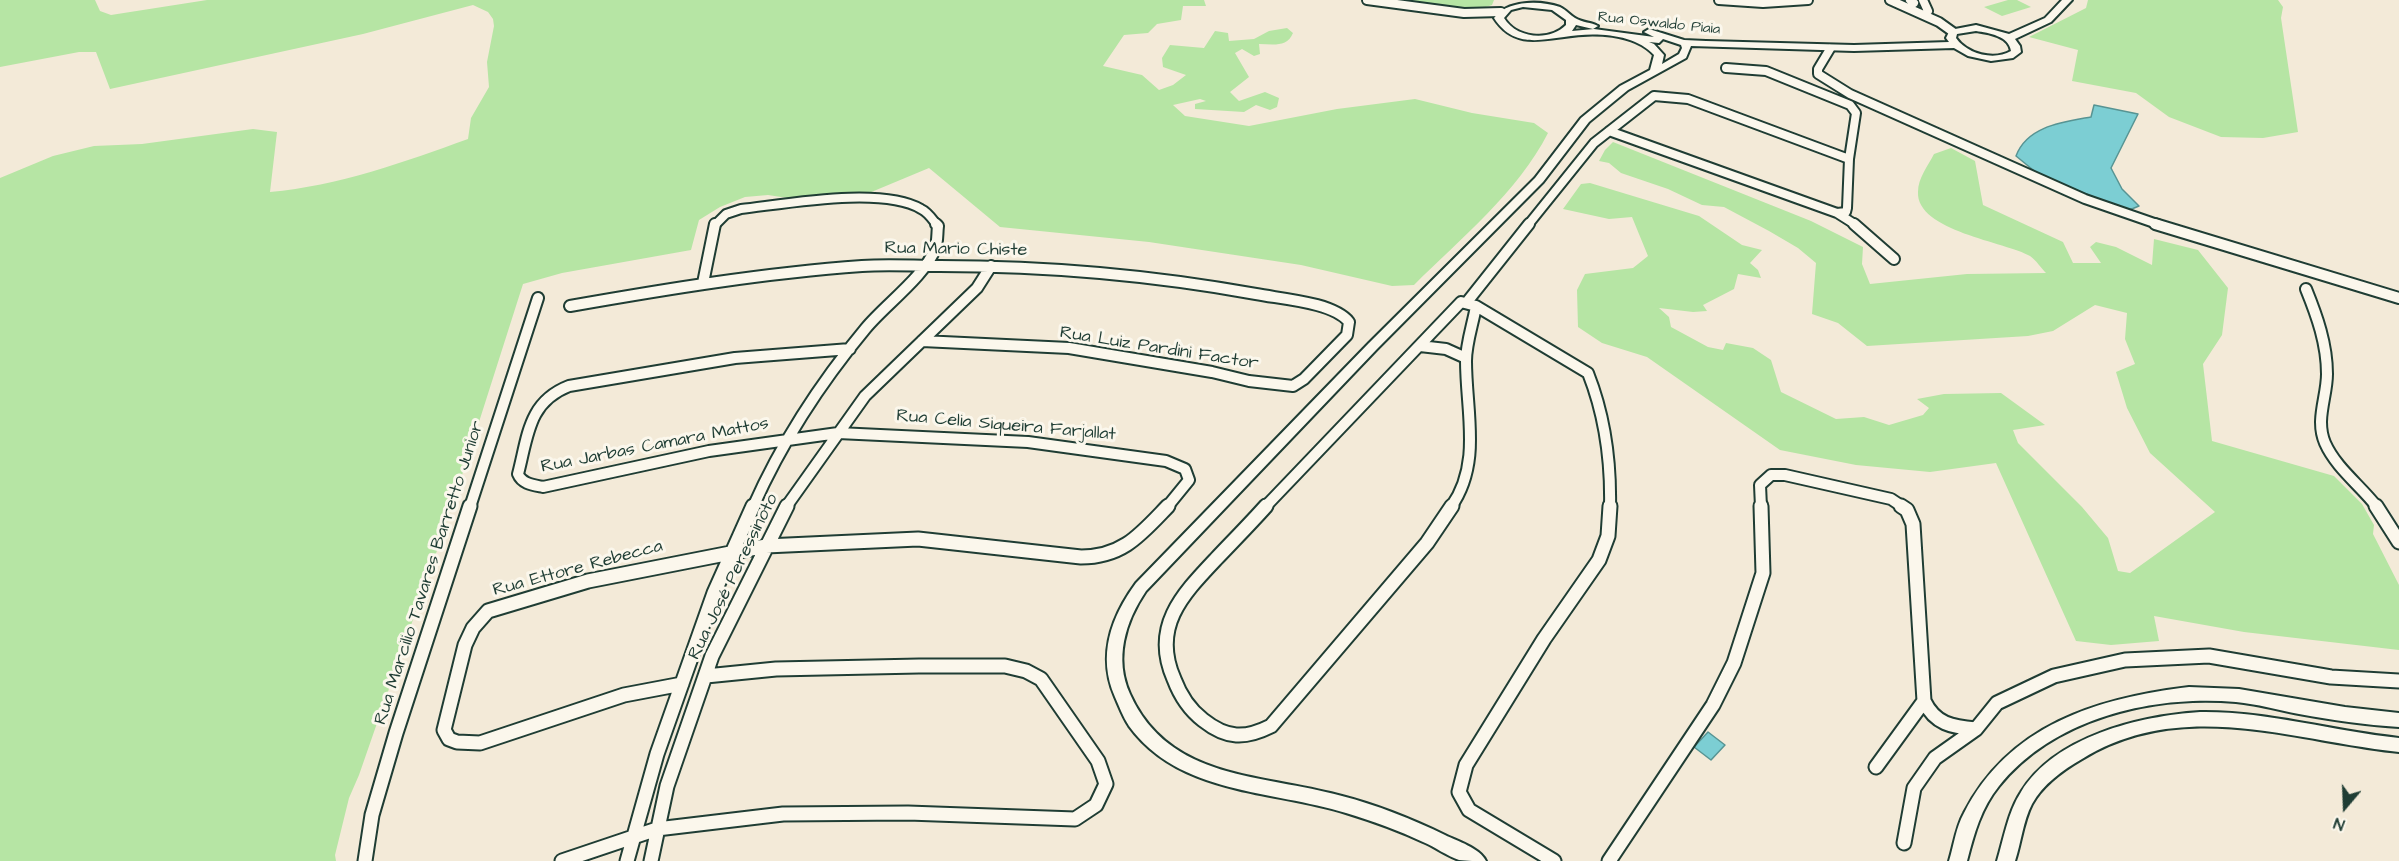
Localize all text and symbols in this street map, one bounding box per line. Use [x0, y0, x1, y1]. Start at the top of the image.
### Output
street label: Rua Oswaldo Piaia [1597, 9, 1721, 39]
street label: Rua Mario Chiste [884, 238, 1028, 262]
street label: Rua Luiz Pardini Factor [1058, 323, 1260, 375]
street label: Rua Celia Siqueira Farjallat [895, 406, 1117, 446]
street label: Rua Jarbas Camara Mattos [539, 413, 771, 479]
street label: Rua Marcilio Tavares Barretto Junior [371, 418, 489, 728]
street label: Rua José Peressinoto [684, 490, 784, 664]
street label: Rua Ettore Rebecca [491, 536, 665, 602]
north arrow [2315, 777, 2375, 837]
text: N [2331, 812, 2347, 836]

